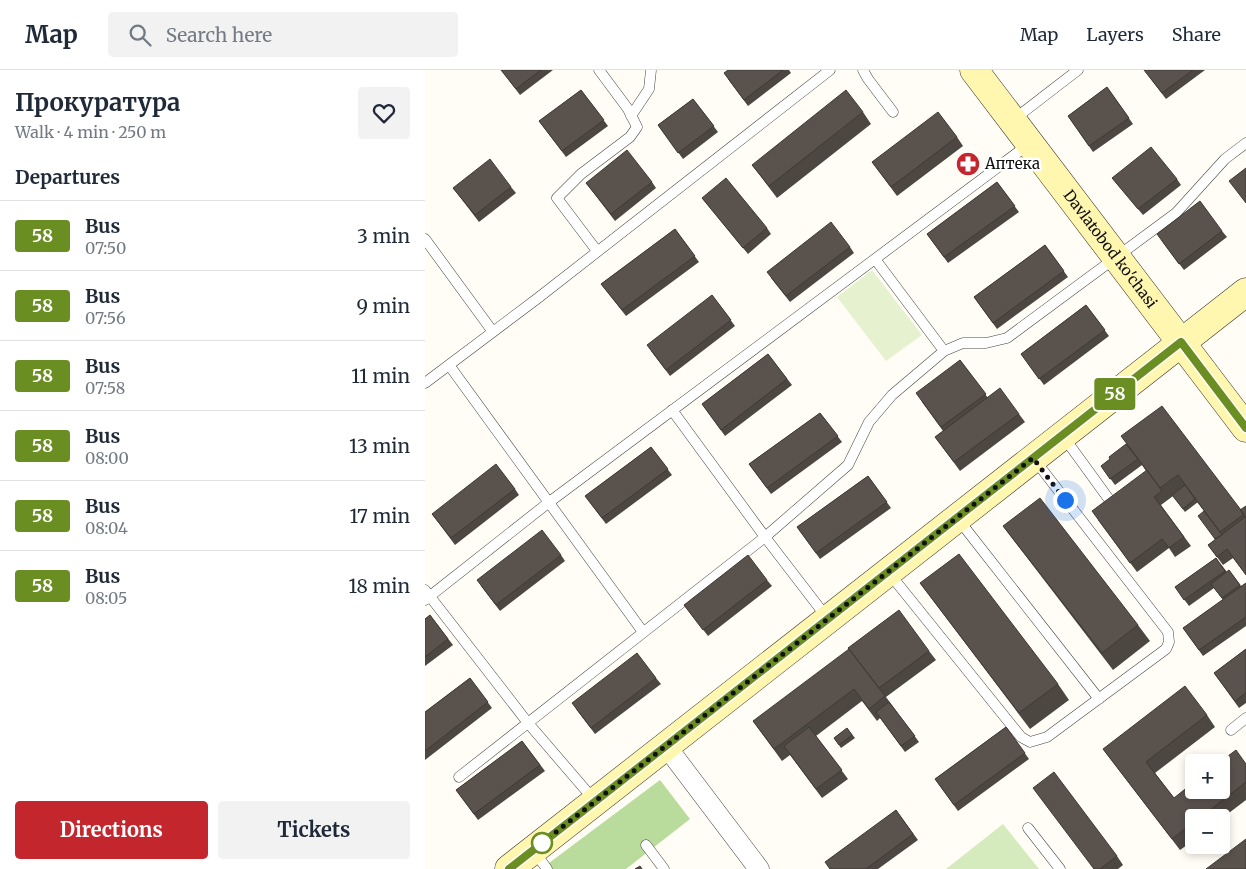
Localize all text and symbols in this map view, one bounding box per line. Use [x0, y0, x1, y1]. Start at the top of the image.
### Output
search box [108, 12, 458, 57]
text: Map [25, 19, 78, 50]
icon: search [126, 21, 154, 49]
text: Search here [166, 23, 272, 47]
text: Map [1020, 23, 1058, 46]
text: Layers [1086, 23, 1144, 46]
text: Share [1172, 23, 1221, 46]
text: Прокуратура [15, 87, 181, 118]
button: heart [358, 87, 410, 139]
text: Walk · 4 min · 250 m [15, 122, 166, 142]
pharmacy icon: Аптека [955, 151, 981, 177]
place label: Аптека [984, 154, 1040, 173]
text: Departures [15, 165, 120, 189]
street label: Davlatobod ko'chasi [1060, 186, 1162, 312]
text: Bus [85, 214, 120, 238]
text: 58 [32, 224, 53, 247]
text: 3 min [357, 224, 410, 248]
text: 07:50 [85, 238, 126, 258]
text: Bus [85, 284, 120, 308]
text: 58 [32, 294, 53, 317]
text: 9 min [356, 294, 410, 318]
text: 07:56 [85, 308, 126, 328]
text: Bus [85, 354, 120, 378]
text: 58 [32, 364, 53, 387]
text: 11 min [351, 364, 410, 388]
text: 07:58 [85, 378, 125, 398]
line badge: 58 [1093, 378, 1137, 410]
text: 58 [1104, 382, 1126, 405]
text: Bus [85, 424, 120, 448]
text: 58 [32, 434, 53, 457]
text: 13 min [349, 434, 410, 458]
text: 08:00 [85, 448, 129, 468]
your location [1053, 488, 1078, 513]
text: Bus [85, 494, 120, 518]
text: 58 [32, 504, 53, 527]
text: 17 min [350, 504, 410, 528]
text: 08:04 [85, 518, 128, 538]
text: Bus [85, 564, 120, 588]
text: 58 [32, 574, 53, 597]
text: 18 min [349, 574, 410, 598]
text: 08:05 [85, 588, 127, 608]
map controls [1185, 754, 1230, 854]
button: + [1185, 754, 1230, 799]
button: Directions [15, 801, 208, 859]
button: Tickets [218, 801, 410, 859]
button: − [1185, 809, 1230, 854]
unlabelled marker [531, 832, 553, 854]

